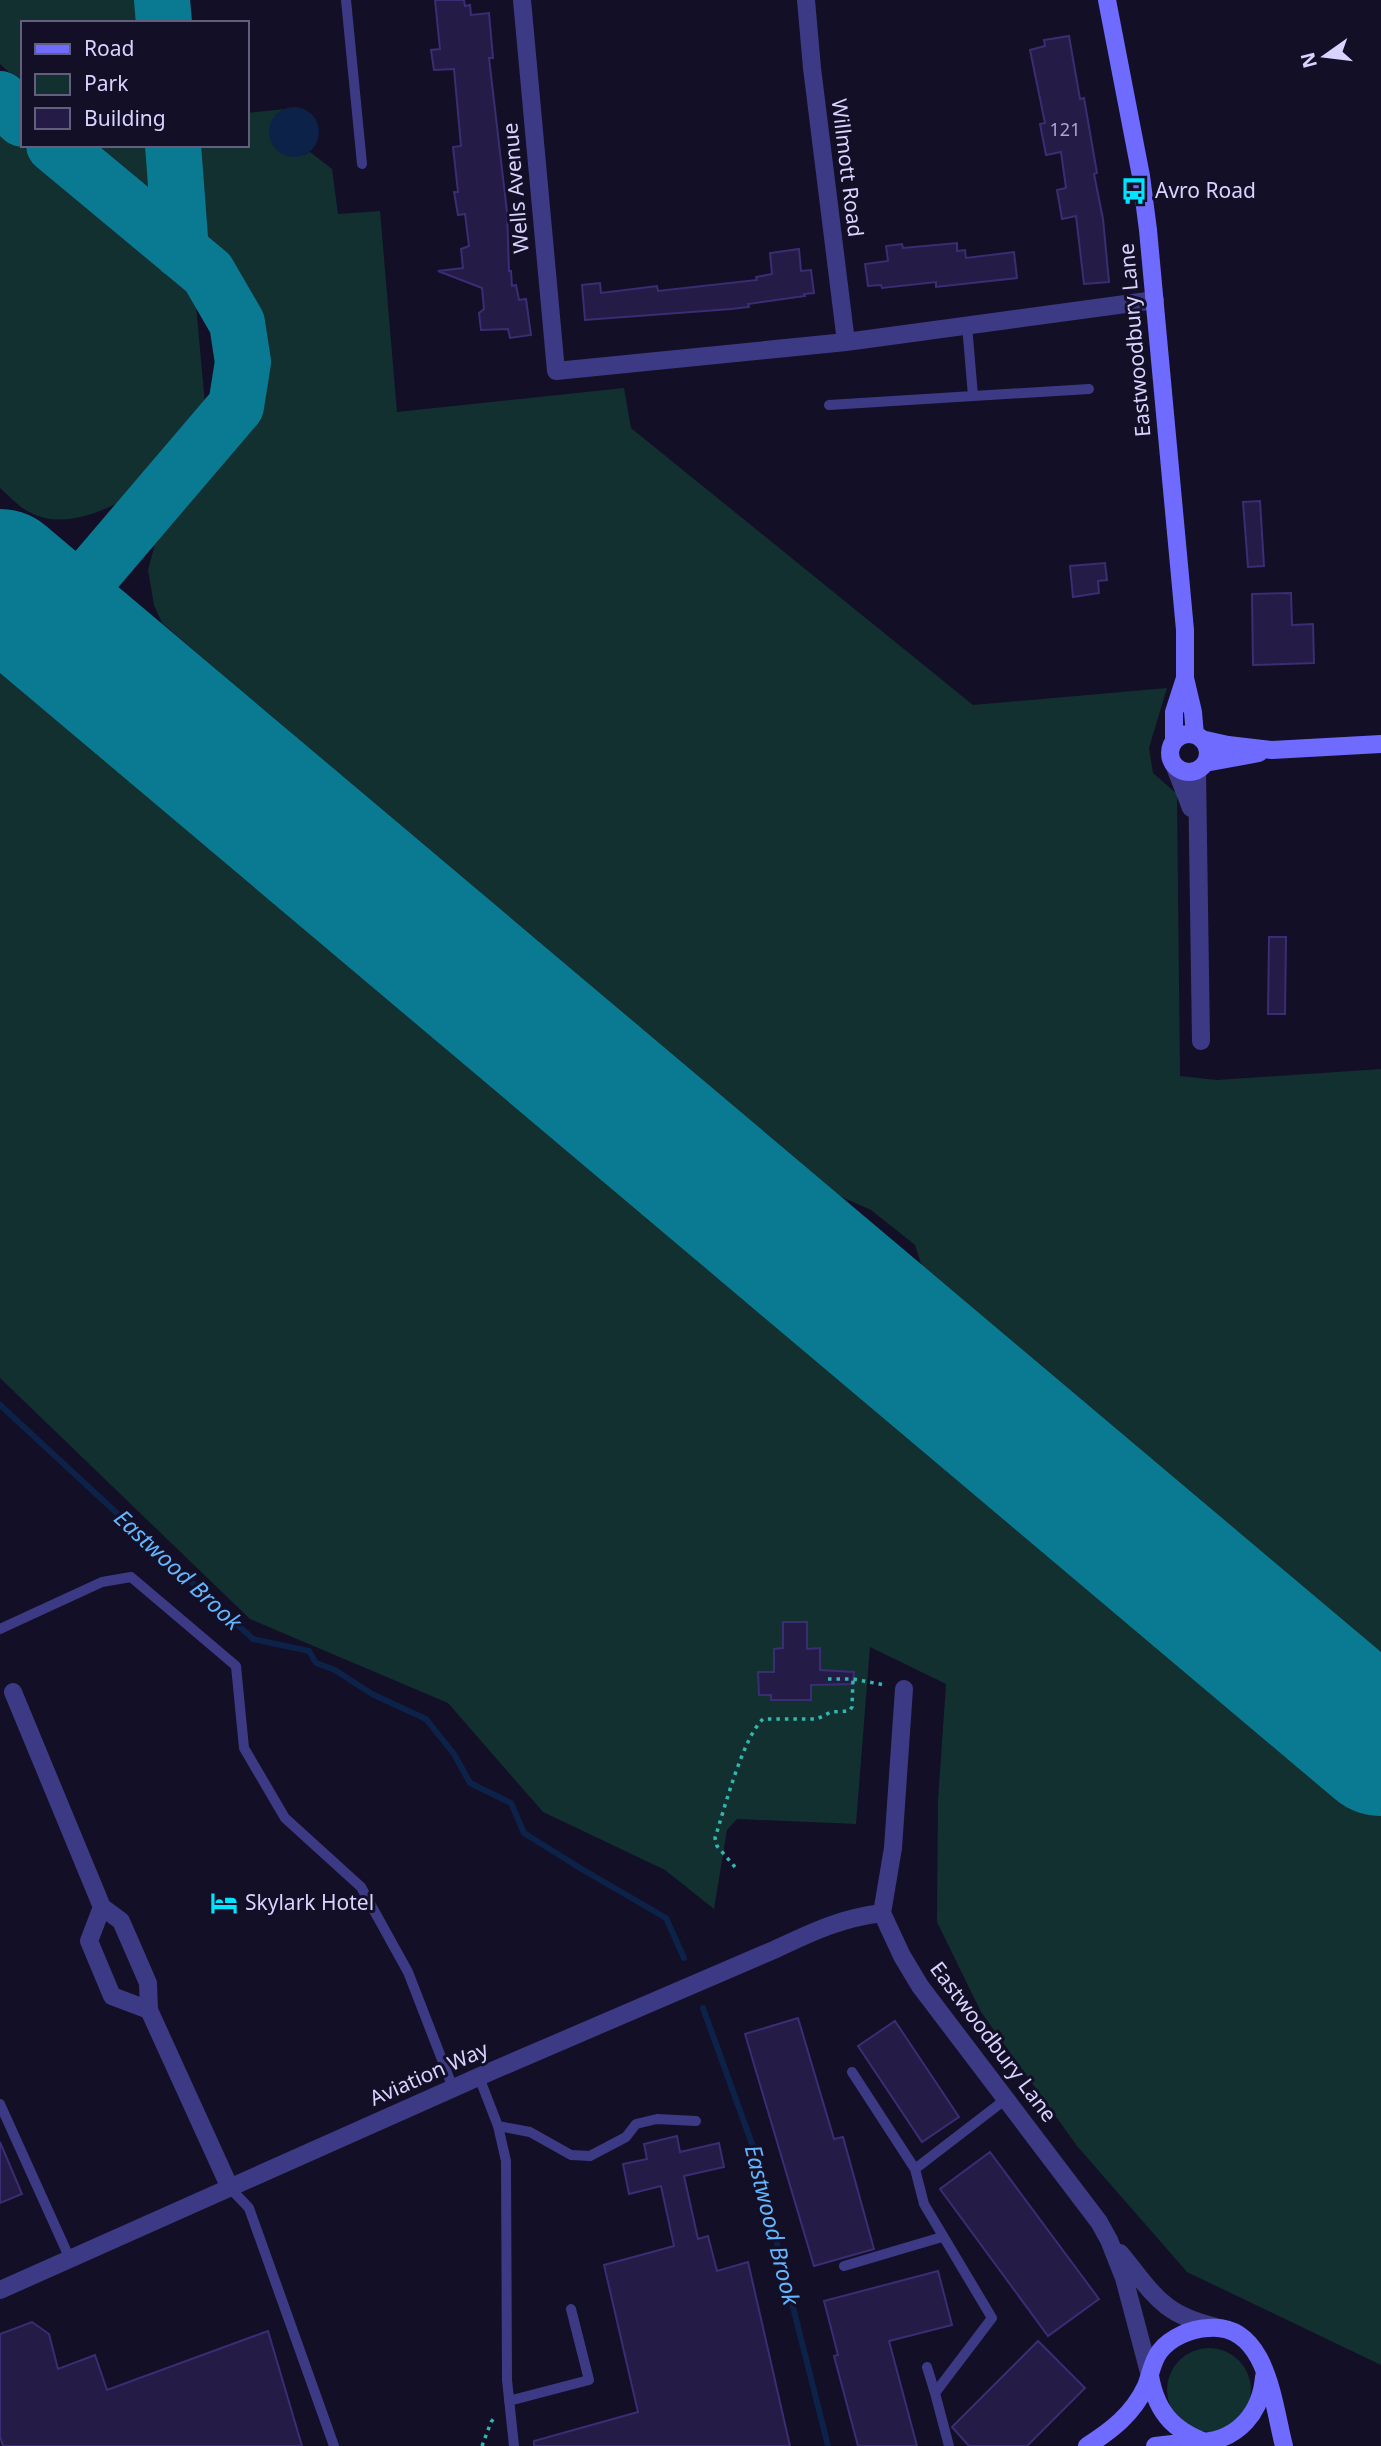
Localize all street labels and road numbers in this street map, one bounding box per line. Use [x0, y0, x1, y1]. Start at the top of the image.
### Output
street label: Willmott Road [826, 97, 870, 239]
street label: Wells Avenue [495, 122, 535, 255]
street label: Eastwoodbury Lane [1112, 242, 1156, 438]
street label: Eastwoodbury Lane [924, 1955, 1063, 2127]
street label: Aviation Way [365, 2034, 493, 2112]

